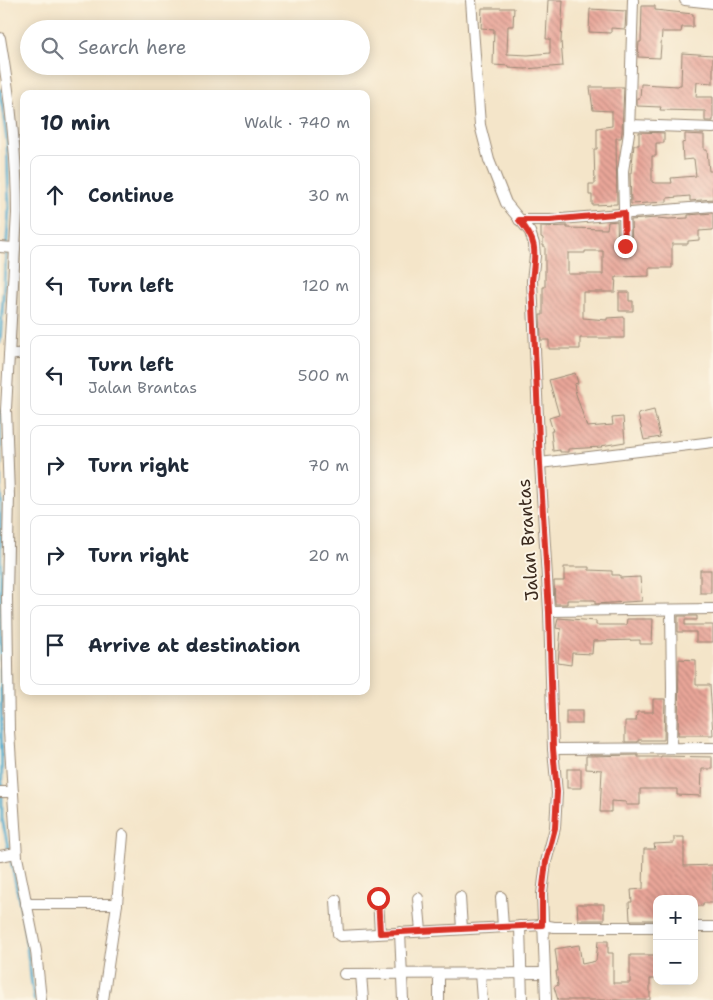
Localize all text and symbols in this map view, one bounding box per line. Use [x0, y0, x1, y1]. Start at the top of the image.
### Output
search box [20, 20, 370, 75]
icon: search [38, 34, 66, 62]
text: Search here [78, 35, 187, 60]
text: 10 min [40, 109, 110, 137]
text: Walk · 740 m [244, 112, 350, 133]
icon: ahead [41, 181, 69, 209]
text: Continue [88, 183, 174, 208]
text: 30 m [308, 185, 349, 206]
route end [614, 235, 637, 258]
icon: left [41, 271, 69, 299]
text: Turn left [88, 273, 174, 298]
text: 120 m [302, 275, 349, 296]
text: Turn left [88, 352, 174, 377]
icon: left [41, 361, 69, 389]
text: 500 m [298, 365, 349, 386]
text: Jalan Brantas [88, 377, 197, 398]
icon: right [41, 451, 69, 479]
text: Turn right [88, 453, 189, 478]
text: 70 m [308, 455, 349, 476]
street label: Jalan Brantas [512, 478, 544, 602]
icon: right [41, 541, 69, 569]
text: Turn right [88, 543, 189, 568]
text: 20 m [308, 545, 349, 566]
icon: arrive [41, 631, 69, 659]
text: Arrive at destination [88, 633, 300, 658]
route start [367, 887, 390, 910]
map controls [653, 895, 698, 985]
button: + [653, 895, 698, 940]
button: − [653, 940, 698, 985]

